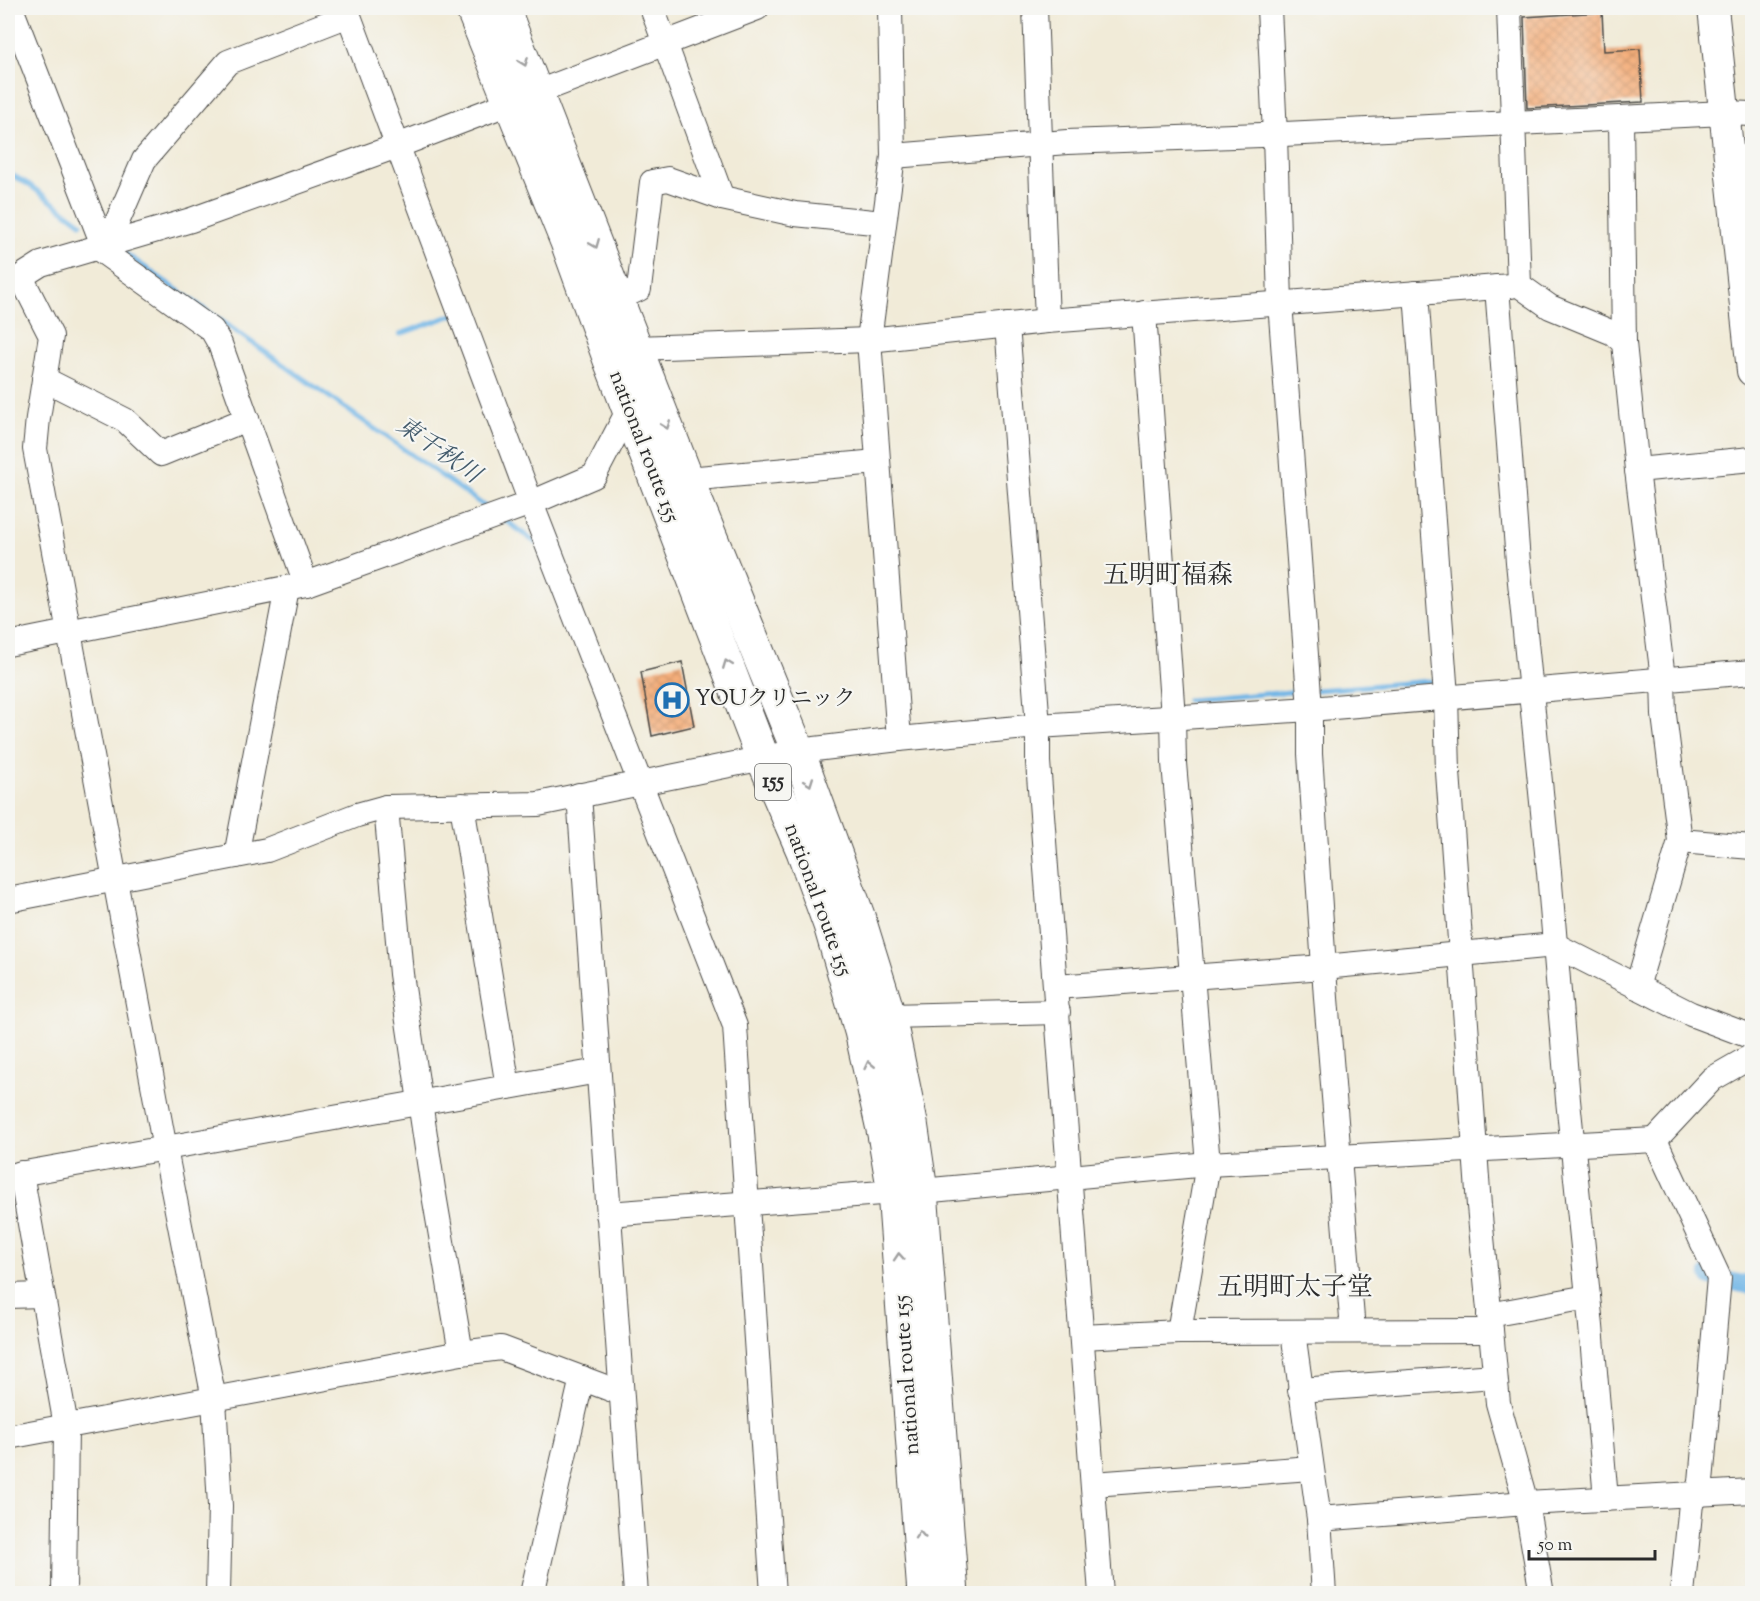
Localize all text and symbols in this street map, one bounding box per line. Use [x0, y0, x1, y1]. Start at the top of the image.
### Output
one-way arrow [517, 56, 529, 67]
one-way arrow [588, 237, 600, 248]
street label: national route 155 [599, 366, 687, 528]
water label: 東千秋川 [389, 410, 490, 494]
one-way arrow [659, 419, 671, 430]
district label: 五明町福森 [1103, 558, 1233, 595]
one-way arrow [721, 659, 734, 670]
hospital icon: YOUクリニック [654, 682, 690, 718]
place label: YOUクリニック [695, 684, 855, 716]
road number: 155 [755, 764, 791, 800]
one-way arrow [802, 775, 814, 786]
street label: national route 155 [774, 819, 860, 981]
one-way arrow [863, 1060, 876, 1070]
one-way arrow [893, 1252, 906, 1261]
district label: 五明町太子堂 [1217, 1270, 1373, 1307]
street label: national route 155 [886, 1293, 930, 1456]
scale bar [1529, 1523, 1655, 1561]
one-way arrow [914, 1531, 927, 1540]
text: 50 m [1537, 1533, 1573, 1559]

